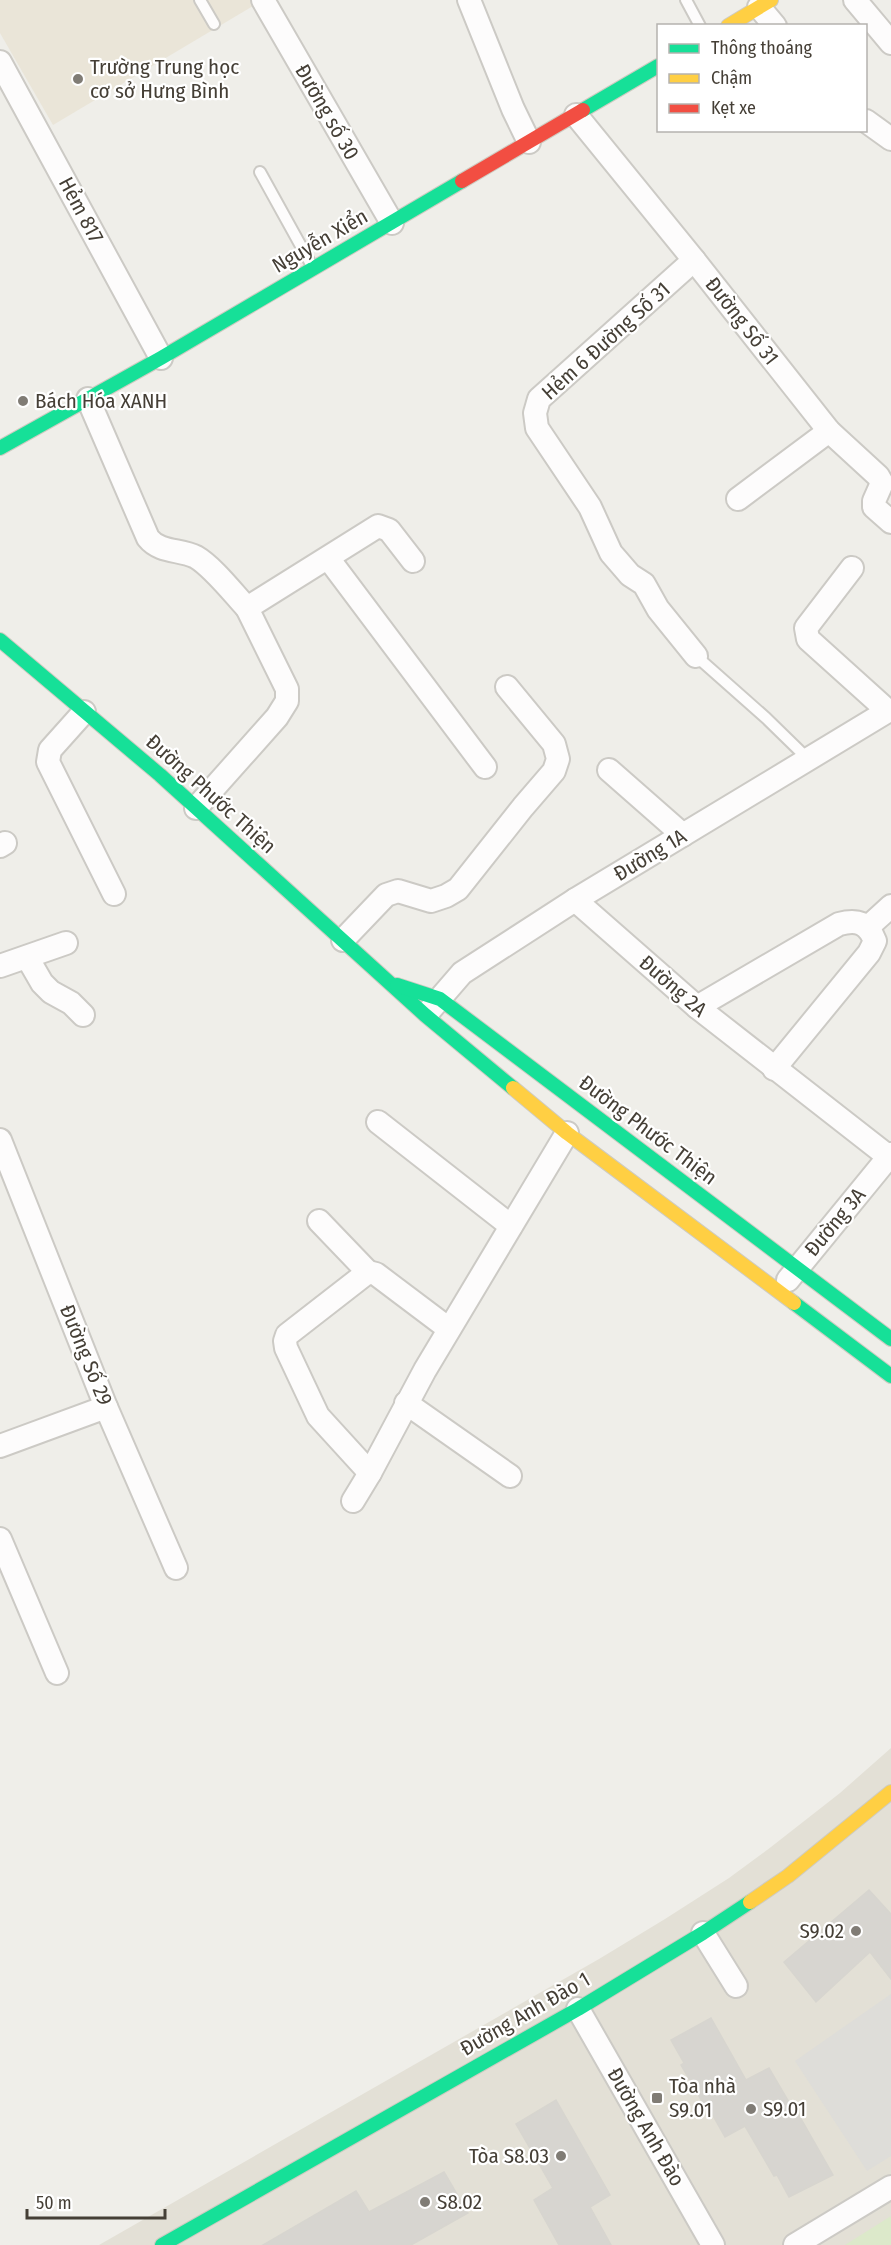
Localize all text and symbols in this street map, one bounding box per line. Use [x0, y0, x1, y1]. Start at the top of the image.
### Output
legend [657, 24, 867, 132]
text: Thông thoáng [711, 37, 812, 59]
place label: Trường Trung học cơ sở Hưng Bình [90, 54, 239, 104]
street label: Đường số 30 [289, 59, 365, 165]
text: Chậm [711, 67, 752, 89]
marker: Trường Trung học cơ sở Hưng Bình [71, 72, 85, 86]
text: Kẹt xe [711, 97, 756, 119]
street label: Hẻm 817 [53, 173, 109, 247]
street label: Nguyễn Xiển [268, 203, 372, 279]
street label: Đường Số 31 [700, 272, 784, 370]
street label: Hẻm 6 Đường Số 31 [536, 276, 676, 406]
place label: Bách Hóa XANH [35, 388, 167, 414]
marker: Bách Hóa XANH [16, 394, 30, 408]
street label: Đường Phước Thiện [141, 729, 281, 859]
street label: Đường 1A [609, 823, 691, 887]
street label: Đường 2A [634, 950, 712, 1022]
street label: Đường Phước Thiện [574, 1070, 722, 1190]
street label: Đường 3A [799, 1182, 871, 1262]
street label: Đường Số 29 [54, 1301, 118, 1409]
place label: S9.02 [800, 1918, 844, 1944]
marker: S9.02 [849, 1924, 863, 1938]
street label: Đường Anh Đào 1 [455, 1966, 595, 2062]
street label: Đường Anh Đào [602, 2063, 690, 2191]
place label: Tòa nhà S9.01 [669, 2073, 736, 2123]
marker: Tòa nhà S9.01 [650, 2091, 664, 2105]
place label: S9.01 [763, 2096, 806, 2122]
marker: S9.01 [744, 2102, 758, 2116]
place label: Tòa S8.03 [469, 2143, 549, 2169]
marker: Tòa S8.03 [554, 2149, 568, 2163]
scale bar [27, 2182, 165, 2220]
place label: S8.02 [437, 2189, 482, 2215]
text: 50 m [36, 2192, 72, 2214]
marker: S8.02 [418, 2195, 432, 2209]

